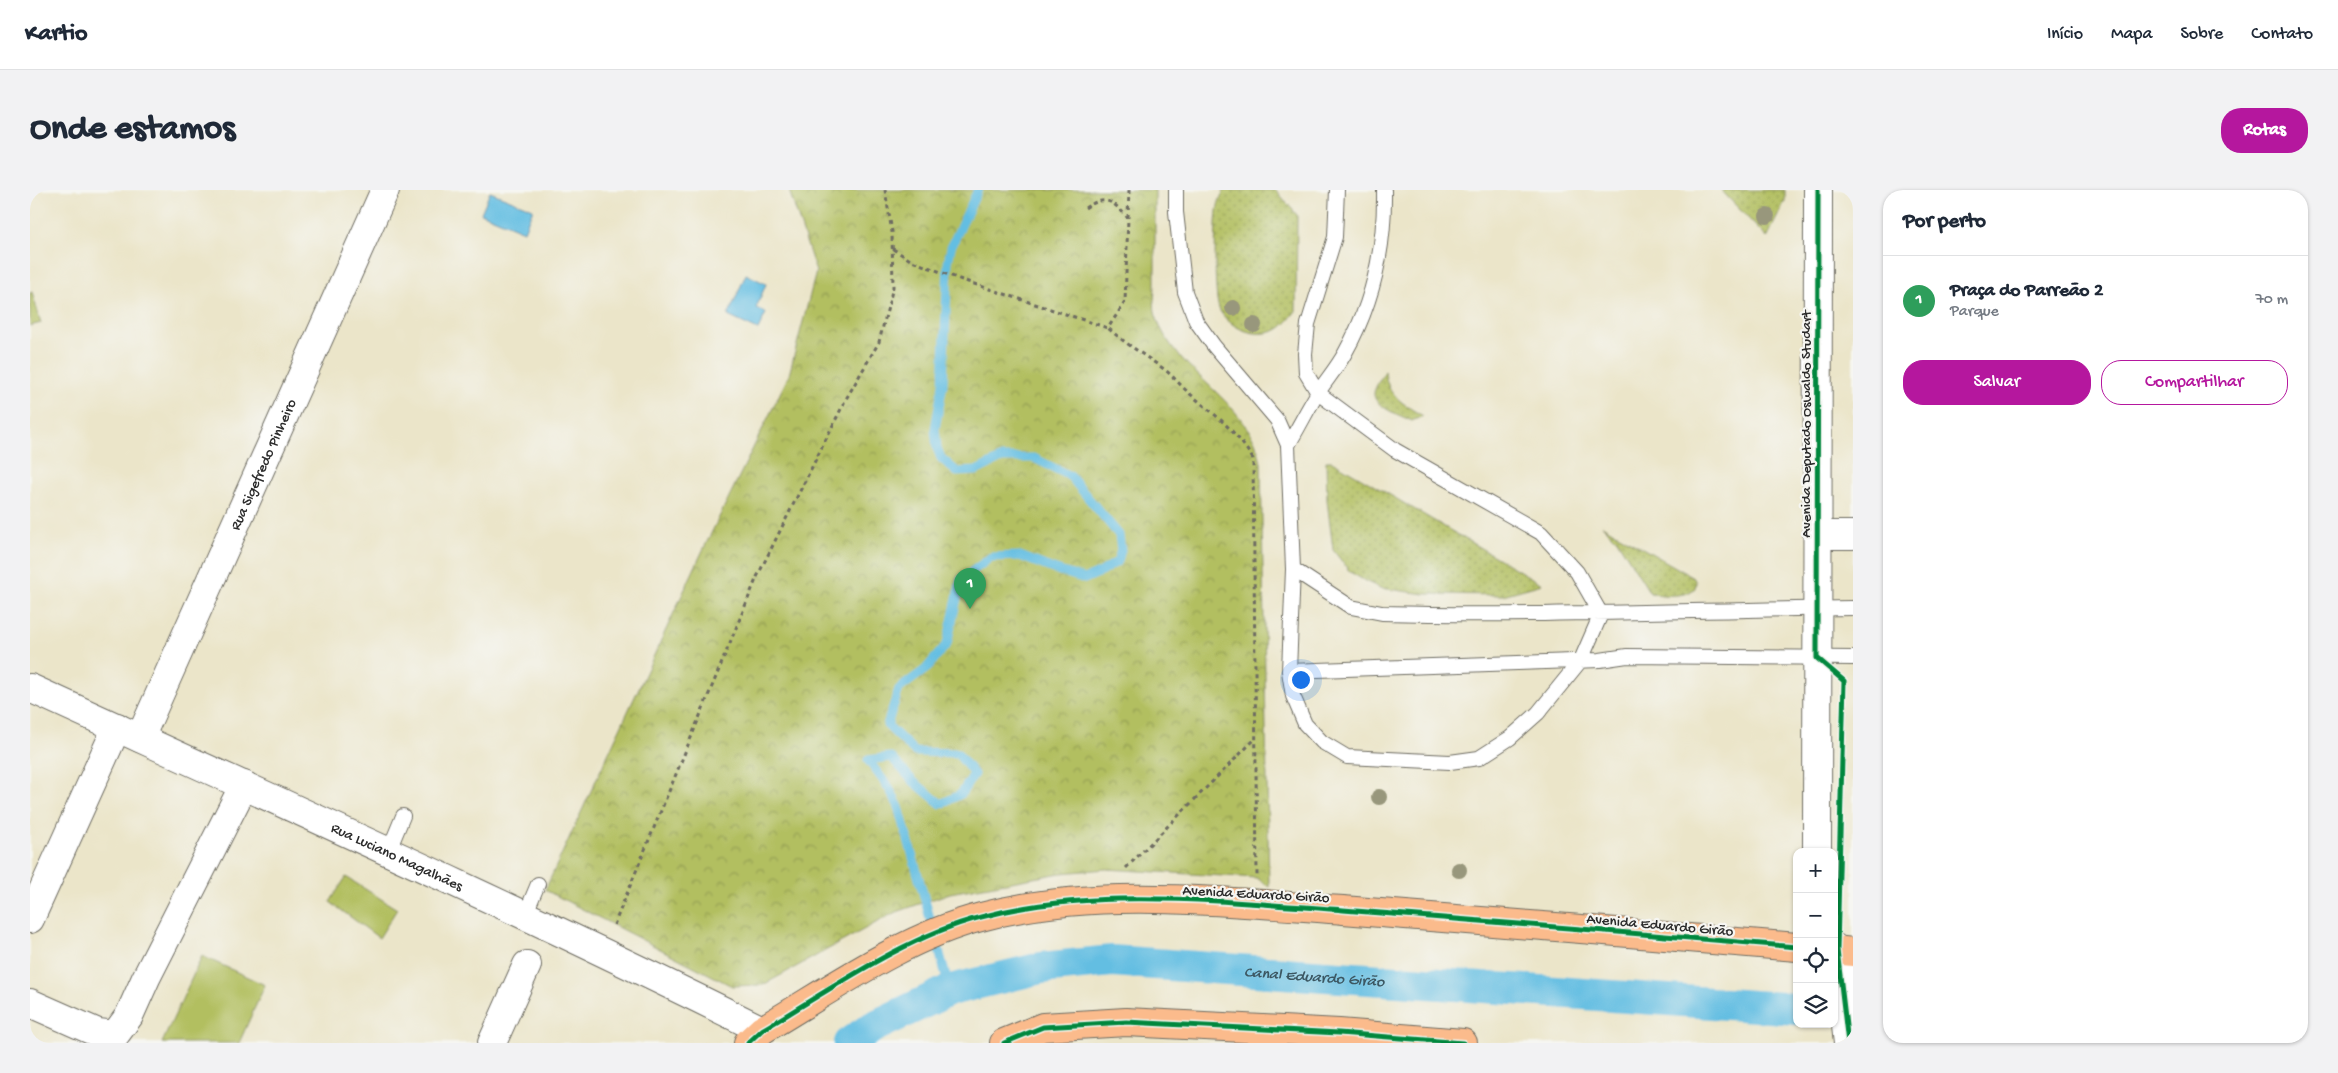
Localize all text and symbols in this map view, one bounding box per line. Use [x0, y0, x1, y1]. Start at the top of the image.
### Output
text: Kartio [25, 20, 88, 49]
text: Início [2047, 24, 2083, 45]
text: Mapa [2111, 24, 2152, 45]
text: Sobre [2180, 24, 2223, 45]
text: Contato [2251, 24, 2313, 45]
button: Rotas [2221, 108, 2308, 153]
text: Onde estamos [30, 110, 235, 151]
text: Por perto [1903, 210, 1986, 235]
text: Praça do Parreão 2 [1950, 280, 2103, 303]
text: 1 [1916, 291, 1922, 310]
text: 70 m [2255, 291, 2288, 310]
text: Parque [1950, 303, 1999, 322]
street label: Avenida Deputado Oswaldo Studart [1798, 308, 1816, 538]
button: Salvar [1903, 360, 2091, 405]
button: Compartilhar [2101, 360, 2288, 405]
street label: Rua Sigefredo Pinheiro [227, 396, 302, 533]
pin: 1 [954, 568, 986, 609]
your location [1288, 667, 1314, 693]
street label: Rua Luciano Magalhães [328, 820, 466, 896]
map controls [1793, 848, 1838, 1028]
button: + [1793, 848, 1838, 893]
street label: Avenida Eduardo Girão [1182, 882, 1330, 908]
button: − [1793, 893, 1838, 938]
street label: Avenida Eduardo Girão [1586, 911, 1734, 941]
button: locate [1793, 938, 1838, 983]
water label: Canal Eduardo Girão [1243, 964, 1386, 993]
button: layers [1793, 983, 1838, 1028]

